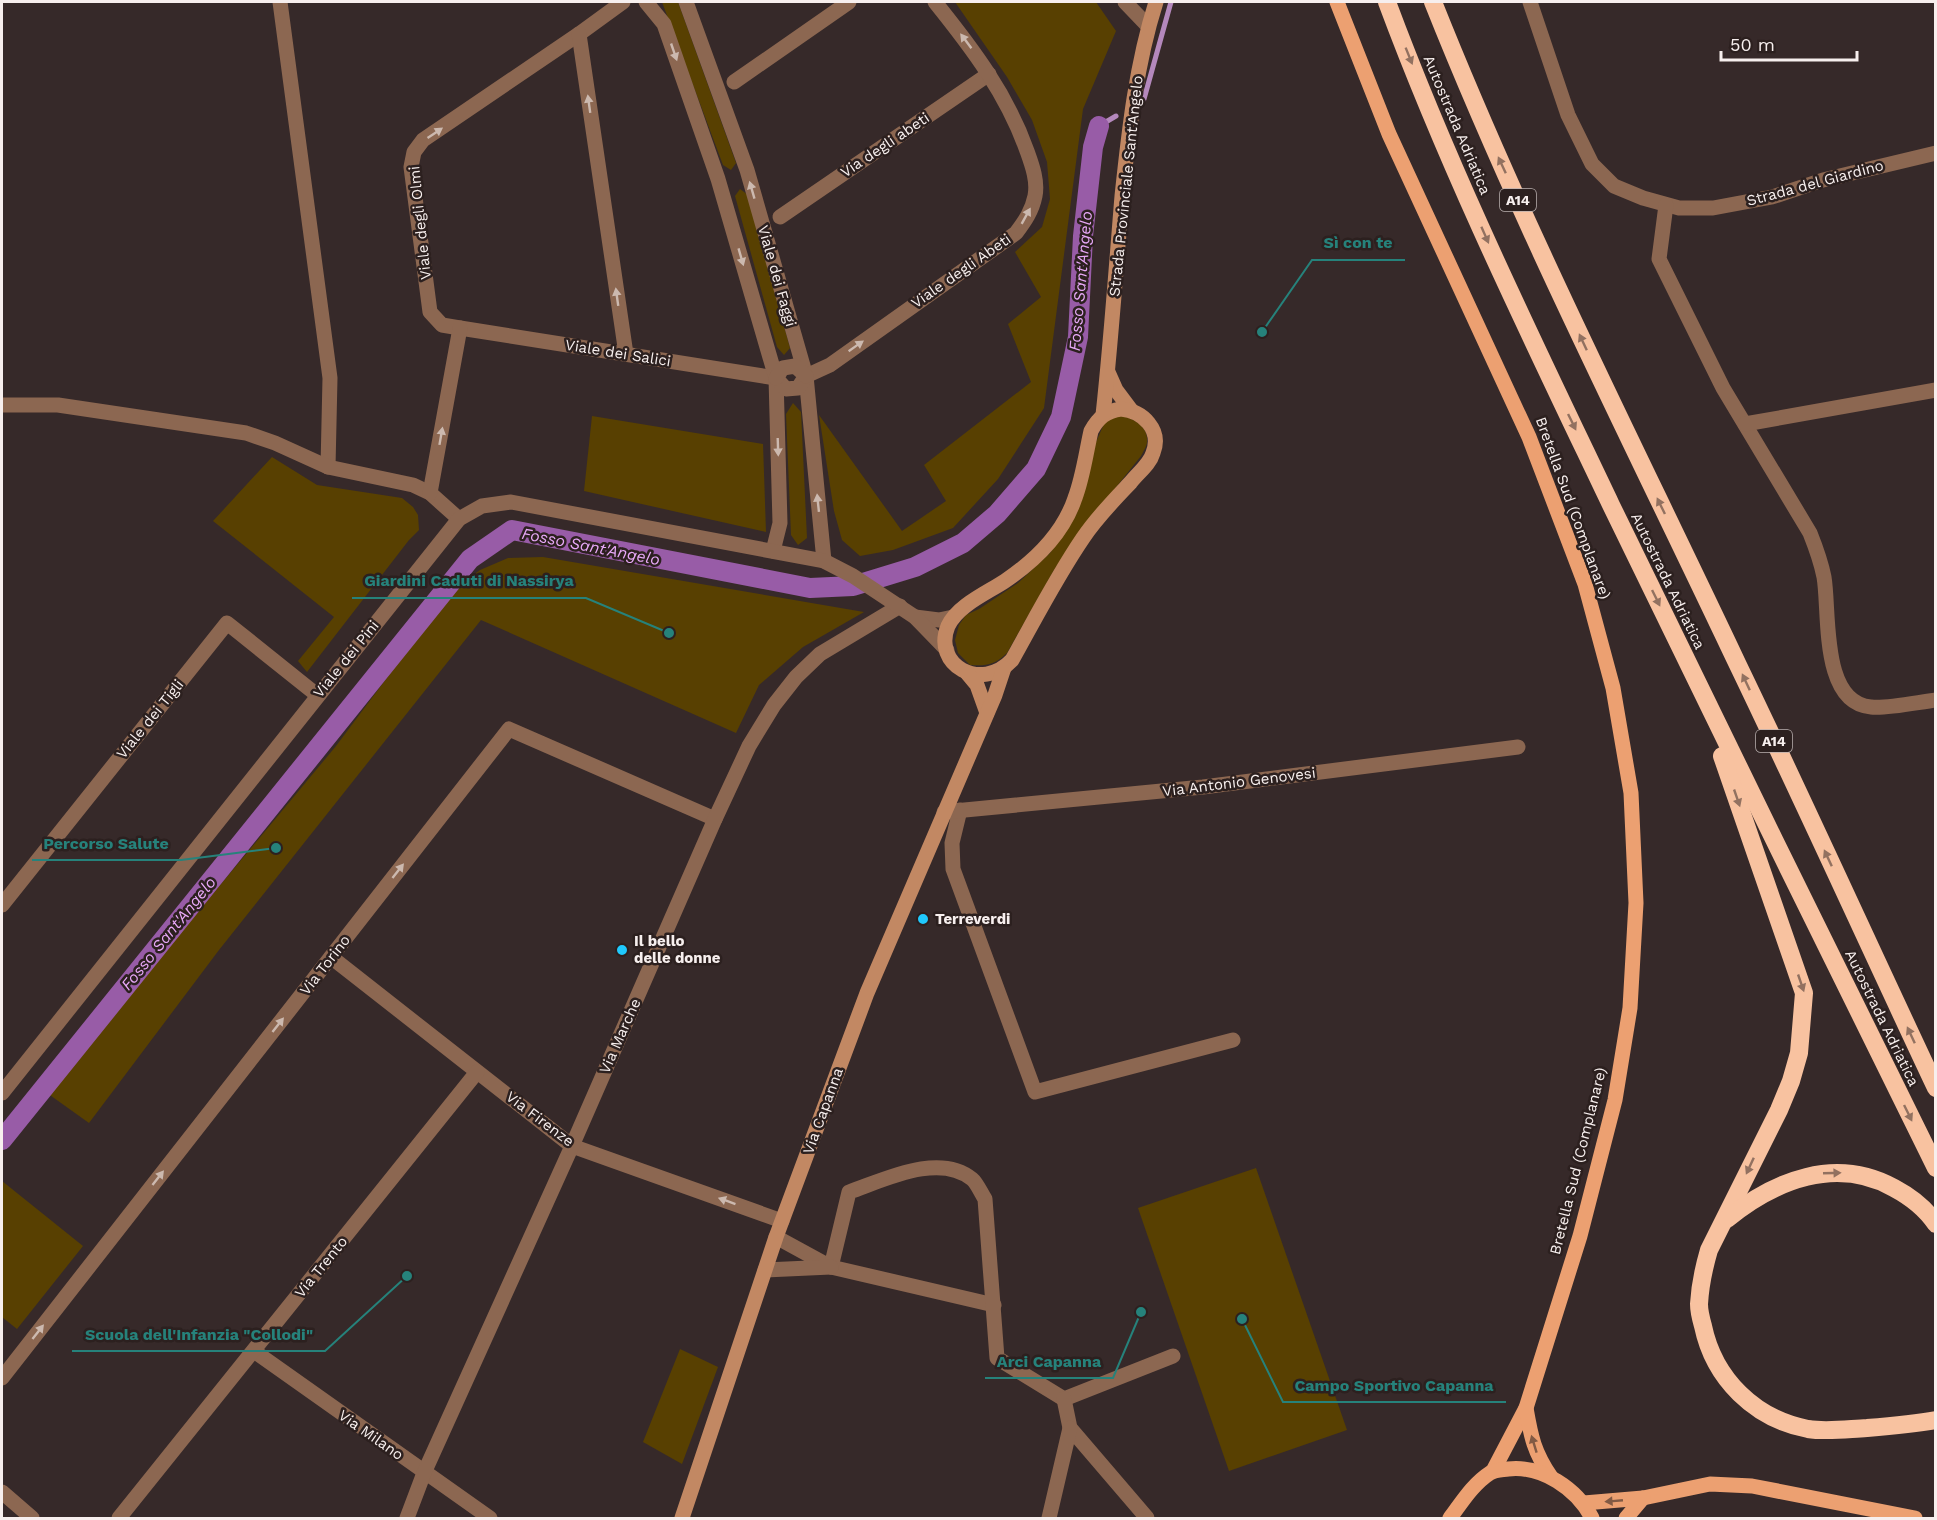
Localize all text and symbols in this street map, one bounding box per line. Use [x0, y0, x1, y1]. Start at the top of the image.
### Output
scale bar [1721, 24, 1858, 62]
one-way arrow [960, 33, 972, 49]
text: 50 m [1730, 34, 1775, 55]
one-way arrow [669, 43, 679, 61]
one-way arrow [1405, 47, 1414, 65]
street label: Autostrada Adriatica [1419, 53, 1495, 198]
street label: Strada Provinciale Sant'Angelo [1105, 75, 1147, 297]
one-way arrow [585, 94, 594, 113]
street label: Via degli abeti [837, 109, 933, 181]
one-way arrow [426, 127, 443, 138]
one-way arrow [1497, 156, 1506, 174]
street label: Strada del Giardino [1745, 156, 1885, 210]
street label: Viale degli Olmi [405, 165, 435, 281]
one-way arrow [747, 181, 756, 199]
road number: A14 [1500, 189, 1536, 211]
one-way arrow [1021, 207, 1031, 224]
water label: Fosso Sant'Angelo [1065, 210, 1096, 352]
street label: Viale dei Faggi [754, 223, 800, 329]
callout: Sì con te [1312, 226, 1405, 260]
one-way arrow [1480, 227, 1490, 245]
street label: Viale degli Abeti [908, 230, 1014, 312]
text: Sì con te [1324, 233, 1392, 252]
one-way arrow [737, 248, 746, 266]
one-way arrow [613, 287, 622, 306]
one-way arrow [1578, 333, 1588, 351]
street label: Viale dei Salici [564, 336, 672, 370]
one-way arrow [848, 341, 864, 353]
one-way arrow [1566, 413, 1576, 431]
street label: Bretella Sud (Complanare) [1532, 415, 1614, 601]
one-way arrow [437, 426, 446, 445]
one-way arrow [773, 438, 782, 457]
one-way arrow [813, 493, 823, 512]
one-way arrow [1656, 498, 1666, 515]
street label: Autostrada Adriatica [1627, 510, 1709, 653]
water label: Fosso Sant'Angelo [520, 524, 662, 569]
callout: Giardini Caduti di Nassirya [352, 564, 586, 598]
text: Giardini Caduti di Nassirya [364, 571, 574, 590]
one-way arrow [1652, 589, 1661, 606]
street label: Viale dei Pini [309, 617, 383, 701]
one-way arrow [1742, 673, 1751, 690]
street label: Viale dei Tigli [113, 676, 187, 762]
road number: A14 [1756, 730, 1792, 752]
street label: Via Antonio Genovesi [1161, 764, 1317, 800]
one-way arrow [1733, 789, 1742, 807]
callout: Percorso Salute [32, 826, 181, 860]
text: Percorso Salute [43, 834, 169, 853]
one-way arrow [1824, 850, 1833, 867]
one-way arrow [391, 863, 404, 879]
water label: Fosso Sant'Angelo [117, 873, 220, 994]
place label: Terreverdi [935, 910, 1010, 928]
marker: Terreverdi [916, 912, 930, 926]
street label: Via Torino [296, 931, 354, 999]
place label: Il bello delle donne [634, 932, 721, 967]
marker: Il bello delle donne [615, 943, 629, 957]
street label: Autostrada Adriatica [1841, 947, 1923, 1090]
one-way arrow [1796, 974, 1806, 992]
street label: Via Marche [595, 996, 645, 1076]
one-way arrow [271, 1017, 284, 1033]
one-way arrow [1906, 1027, 1915, 1044]
street label: Via Capanna [799, 1065, 847, 1157]
street label: Bretella Sud (Complanare) [1546, 1065, 1610, 1257]
street label: Via Firenze [502, 1088, 578, 1150]
one-way arrow [1903, 1104, 1913, 1122]
one-way arrow [1746, 1158, 1755, 1175]
one-way arrow [1822, 1168, 1841, 1178]
one-way arrow [151, 1171, 163, 1186]
one-way arrow [718, 1195, 736, 1205]
street label: Via Trento [291, 1233, 351, 1301]
callout: Scuola dell'Infanzia "Collodi" [72, 1317, 325, 1351]
one-way arrow [31, 1324, 44, 1340]
text: Scuola dell'Infanzia "Collodi" [85, 1325, 313, 1344]
callout: Arci Capanna [985, 1344, 1113, 1378]
text: Arci Capanna [997, 1352, 1102, 1371]
callout: Campo Sportivo Capanna [1283, 1368, 1506, 1402]
text: Campo Sportivo Capanna [1294, 1376, 1494, 1395]
street label: Via Milano [335, 1406, 407, 1464]
one-way arrow [1529, 1435, 1538, 1453]
one-way arrow [1604, 1496, 1623, 1506]

